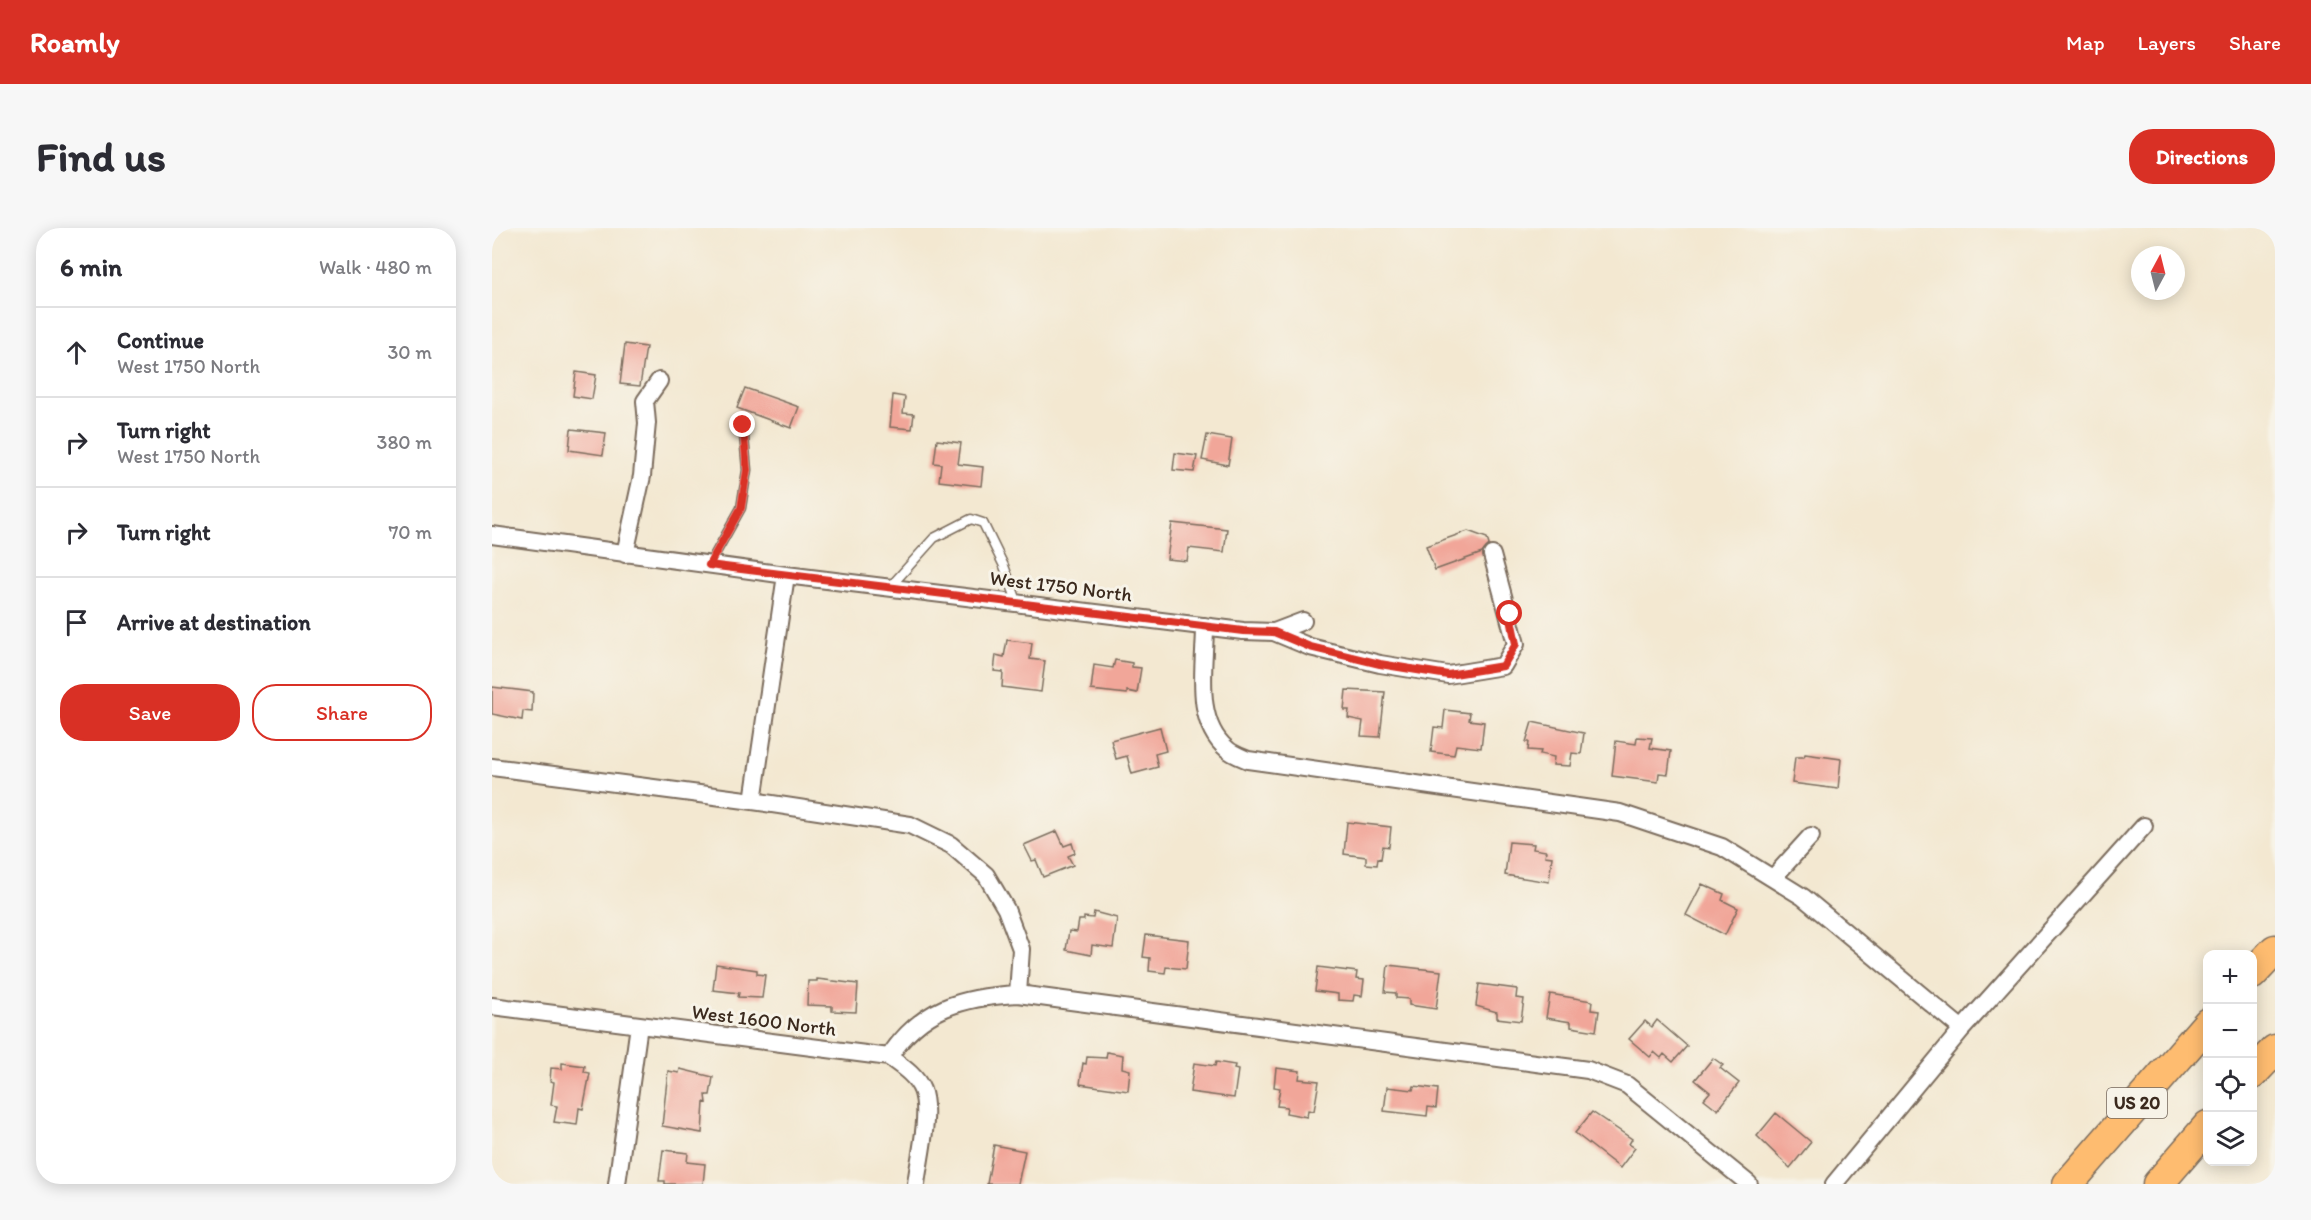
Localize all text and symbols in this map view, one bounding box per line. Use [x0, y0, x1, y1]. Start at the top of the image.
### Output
text: Roamly [30, 25, 120, 59]
text: Map [2066, 30, 2105, 55]
text: Layers [2138, 30, 2196, 55]
text: Share [2229, 30, 2281, 55]
button: Directions [2129, 129, 2275, 184]
text: Find us [36, 131, 166, 182]
north arrow [2131, 246, 2185, 300]
text: 6 min [60, 251, 122, 283]
text: Walk · 480 m [319, 255, 432, 279]
text: Continue [117, 327, 204, 354]
icon: ahead [60, 336, 93, 369]
text: 30 m [387, 340, 432, 364]
text: West 1750 North [117, 354, 260, 378]
route end [729, 411, 755, 437]
text: Turn right [117, 417, 211, 444]
icon: right [60, 426, 93, 459]
text: 380 m [377, 430, 432, 454]
text: West 1750 North [117, 444, 260, 468]
icon: right [60, 516, 93, 549]
text: Turn right [117, 519, 211, 546]
text: 70 m [388, 520, 432, 544]
street label: West 1750 North [988, 565, 1134, 607]
route start [1496, 600, 1522, 626]
icon: arrive [60, 606, 93, 639]
text: Arrive at destination [117, 609, 311, 636]
button: Save [60, 684, 240, 741]
button: Share [252, 684, 432, 741]
map controls [2203, 950, 2257, 1166]
button: + [2203, 950, 2257, 1004]
street label: West 1600 North [690, 999, 838, 1041]
button: − [2203, 1004, 2257, 1058]
button: locate [2203, 1058, 2257, 1112]
road number: US 20 [2107, 1088, 2167, 1118]
button: layers [2203, 1112, 2257, 1166]

